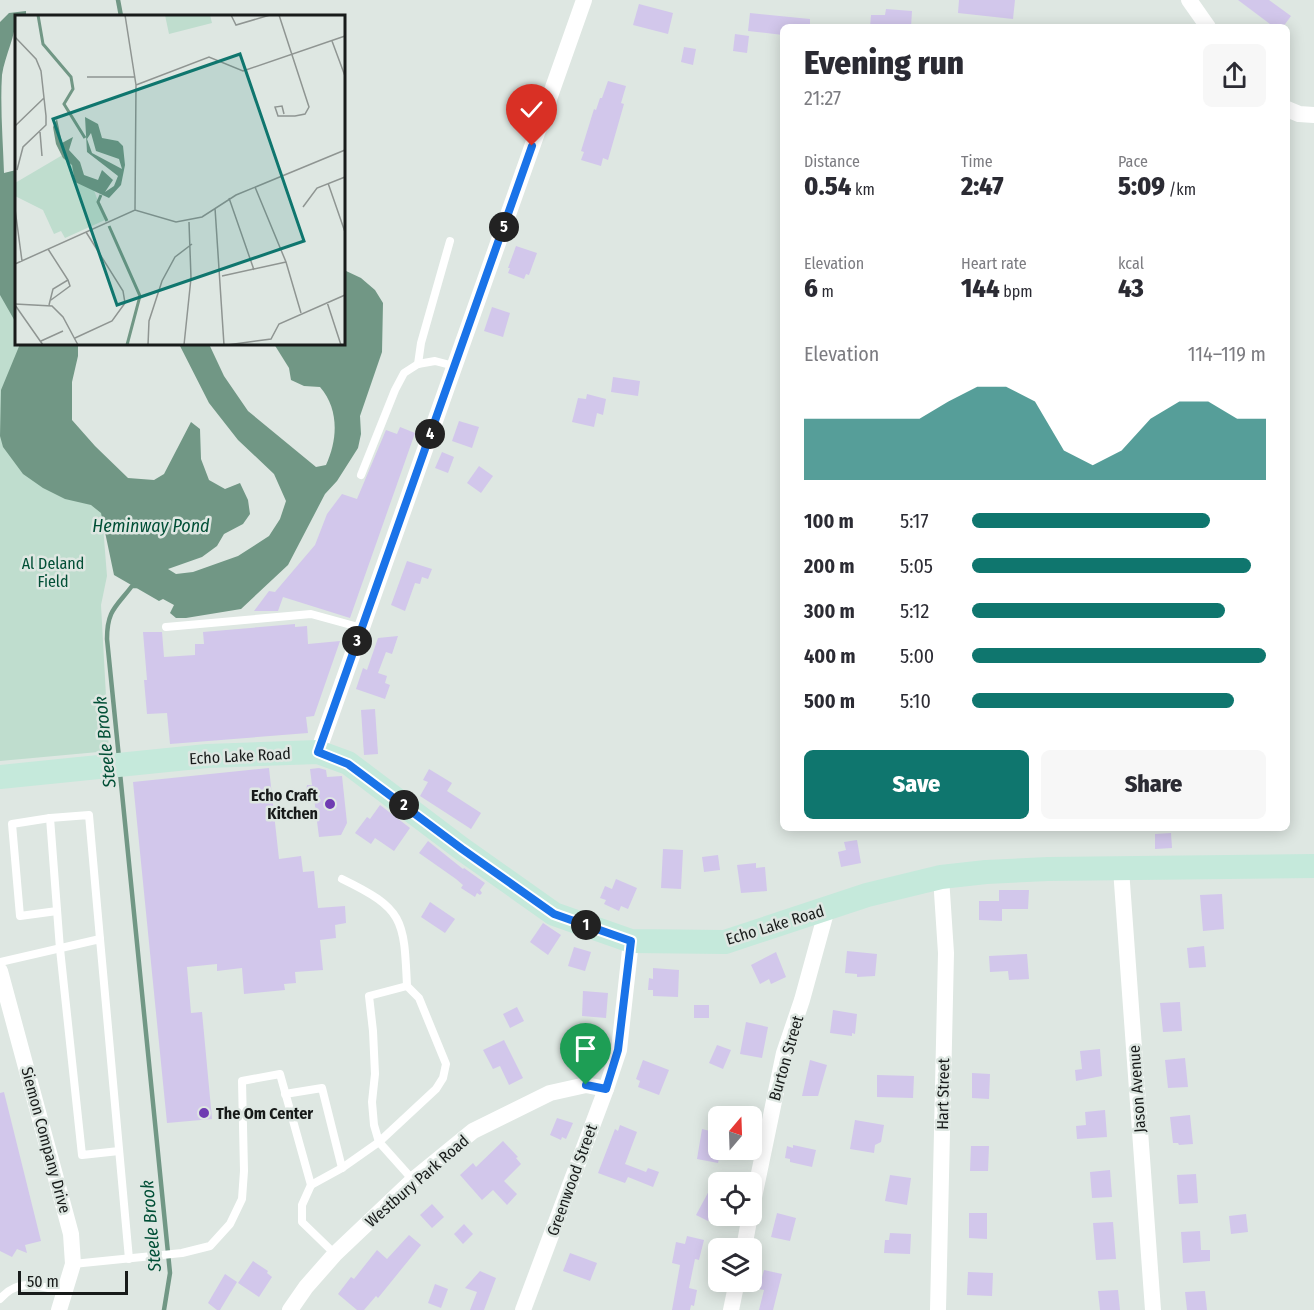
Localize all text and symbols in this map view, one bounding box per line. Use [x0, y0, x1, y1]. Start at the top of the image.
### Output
inset map [15, 15, 345, 345]
text: Evening run [804, 43, 964, 83]
button: share [1203, 44, 1266, 107]
pin [506, 84, 557, 146]
text: 21:27 [804, 86, 841, 110]
icon: check [515, 93, 548, 126]
text: Distance [804, 152, 860, 171]
text: Time [961, 152, 993, 171]
text: Pace [1118, 152, 1148, 171]
text: 0.54 [804, 171, 851, 202]
text: 2:47 [961, 171, 1003, 202]
text: 5:09 [1118, 171, 1165, 202]
text: km [851, 180, 875, 199]
text: /km [1165, 180, 1196, 199]
pin: 5 [489, 212, 519, 242]
text: 5 [500, 217, 508, 236]
text: Elevation [804, 254, 864, 273]
text: Heart rate [961, 254, 1027, 273]
text: kcal [1118, 254, 1144, 273]
text: 6 [804, 273, 818, 304]
text: 144 [961, 273, 1000, 304]
text: 43 [1118, 273, 1144, 304]
text: m [818, 282, 834, 301]
text: bpm [1000, 282, 1033, 301]
text: Elevation [804, 342, 879, 366]
text: 114–119 m [1188, 342, 1266, 366]
pin: 4 [415, 419, 445, 449]
text: 4 [426, 424, 434, 443]
text: 100 m [804, 509, 854, 533]
text: 5:17 [900, 509, 929, 533]
water label: Heminway Pond [92, 515, 210, 537]
park label: Al Deland Field [22, 554, 84, 591]
text: 200 m [804, 554, 855, 578]
text: 5:05 [900, 554, 933, 578]
text: 300 m [804, 599, 855, 623]
text: 5:12 [900, 599, 929, 623]
pin: 3 [342, 626, 372, 656]
text: 3 [353, 631, 361, 650]
text: 400 m [804, 644, 856, 668]
text: 5:00 [900, 644, 934, 668]
text: 500 m [804, 689, 855, 713]
text: 5:10 [900, 689, 931, 713]
water label: Steele Brook [89, 695, 121, 790]
street label: Echo Lake Road [189, 744, 291, 768]
button: Save [804, 750, 1029, 819]
button: Share [1041, 750, 1266, 819]
place label: Echo Craft Kitchen [251, 786, 318, 823]
pin: 2 [389, 790, 419, 820]
text: 2 [400, 795, 408, 814]
marker: Echo Craft Kitchen [323, 797, 337, 811]
street label: Echo Lake Road [724, 901, 826, 949]
pin: 1 [571, 910, 601, 940]
text: 1 [583, 915, 589, 934]
street label: Burton Street [765, 1013, 807, 1103]
pin [560, 1023, 611, 1085]
icon: arrive [569, 1032, 602, 1065]
street label: Jason Avenue [1124, 1045, 1150, 1133]
street label: Hart Street [933, 1057, 953, 1130]
street label: Siemon Company Drive [17, 1065, 75, 1215]
place label: The Om Center [216, 1104, 313, 1123]
marker: The Om Center [197, 1106, 211, 1120]
north arrow [708, 1106, 762, 1160]
map controls [708, 1106, 762, 1292]
street label: Greenwood Street [543, 1121, 601, 1238]
street label: Westbury Park Road [362, 1131, 472, 1231]
button: locate [708, 1172, 762, 1226]
water label: Steele Brook [136, 1179, 166, 1274]
button: layers [708, 1238, 762, 1292]
scale bar [18, 1268, 128, 1296]
text: 50 m [27, 1272, 59, 1291]

